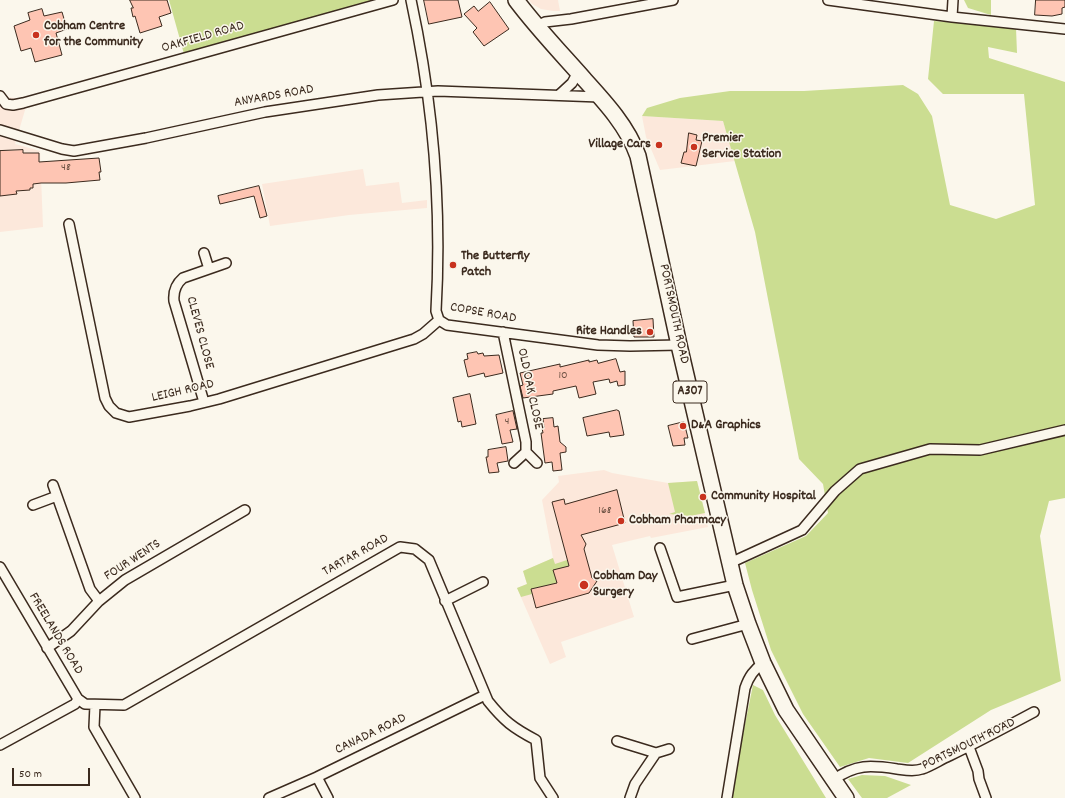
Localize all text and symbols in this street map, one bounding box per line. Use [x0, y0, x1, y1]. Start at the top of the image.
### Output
street label: OAKFIELD ROAD [160, 18, 246, 58]
place label: Cobham Centre for the Community [44, 19, 143, 52]
marker: Cobham Centre for the Community [31, 30, 41, 40]
street label: ANYARDS ROAD [233, 82, 315, 112]
place label: Premier Service Station [702, 131, 781, 164]
place label: Village Cars [588, 137, 651, 153]
marker: Village Cars [654, 140, 664, 150]
marker: Premier Service Station [689, 142, 699, 152]
house number: 48 [61, 161, 71, 175]
place label: The Butterfly Patch [461, 249, 529, 282]
marker: The Butterfly Patch [448, 260, 458, 270]
street label: PORTSMOUTH ROAD [654, 263, 692, 365]
street label: CLEVES CLOSE [181, 295, 217, 371]
street label: COPSE ROAD [449, 300, 517, 328]
place label: Rite Handles [576, 324, 642, 340]
marker: Rite Handles [645, 327, 655, 337]
street label: OLD OAK CLOSE [512, 347, 546, 431]
house number: 10 [558, 369, 568, 383]
street label: LEIGH ROAD [150, 377, 216, 407]
road number: A307 [673, 381, 707, 403]
house number: 4 [505, 415, 509, 429]
place label: D&A Graphics [691, 418, 761, 434]
marker: D&A Graphics [678, 421, 688, 431]
place label: Community Hospital [711, 489, 816, 505]
marker: Community Hospital [698, 492, 708, 502]
house number: 168 [598, 504, 612, 518]
place label: Cobham Pharmacy [629, 513, 726, 529]
marker: Cobham Pharmacy [616, 516, 626, 526]
street label: TARTAR ROAD [320, 531, 392, 581]
street label: FOUR WENTS [102, 536, 164, 586]
place label: Cobham Day Surgery [593, 569, 657, 602]
marker: Cobham Day Surgery [578, 579, 590, 591]
street label: FREELANDS ROAD [24, 590, 86, 678]
street label: CANADA ROAD [333, 711, 409, 759]
street label: PORTSMOUTH ROAD [920, 715, 1018, 775]
scale bar [14, 760, 92, 786]
text: 50 m [19, 766, 42, 783]

